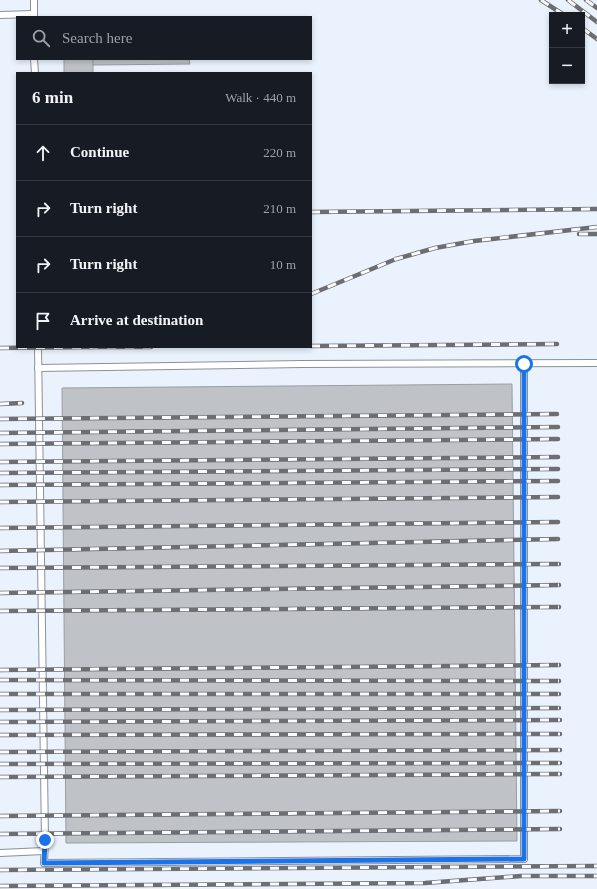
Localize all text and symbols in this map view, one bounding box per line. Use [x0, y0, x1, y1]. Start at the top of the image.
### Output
map controls [549, 12, 585, 84]
button: + [549, 12, 585, 48]
search box [16, 16, 312, 60]
icon: search [30, 27, 52, 49]
text: Search here [62, 30, 132, 46]
button: − [549, 48, 585, 84]
text: 6 min [32, 88, 73, 107]
text: Walk · 440 m [225, 90, 296, 105]
icon: ahead [32, 142, 54, 164]
text: Continue [70, 144, 129, 160]
text: 220 m [263, 145, 296, 160]
icon: right [32, 198, 54, 220]
text: Turn right [70, 200, 137, 216]
text: 210 m [263, 201, 296, 216]
icon: right [32, 254, 54, 276]
text: Turn right [70, 256, 137, 272]
text: 10 m [270, 257, 296, 272]
icon: arrive [32, 310, 54, 332]
text: Arrive at destination [70, 312, 203, 328]
route start [515, 355, 533, 373]
route end [36, 831, 54, 849]

